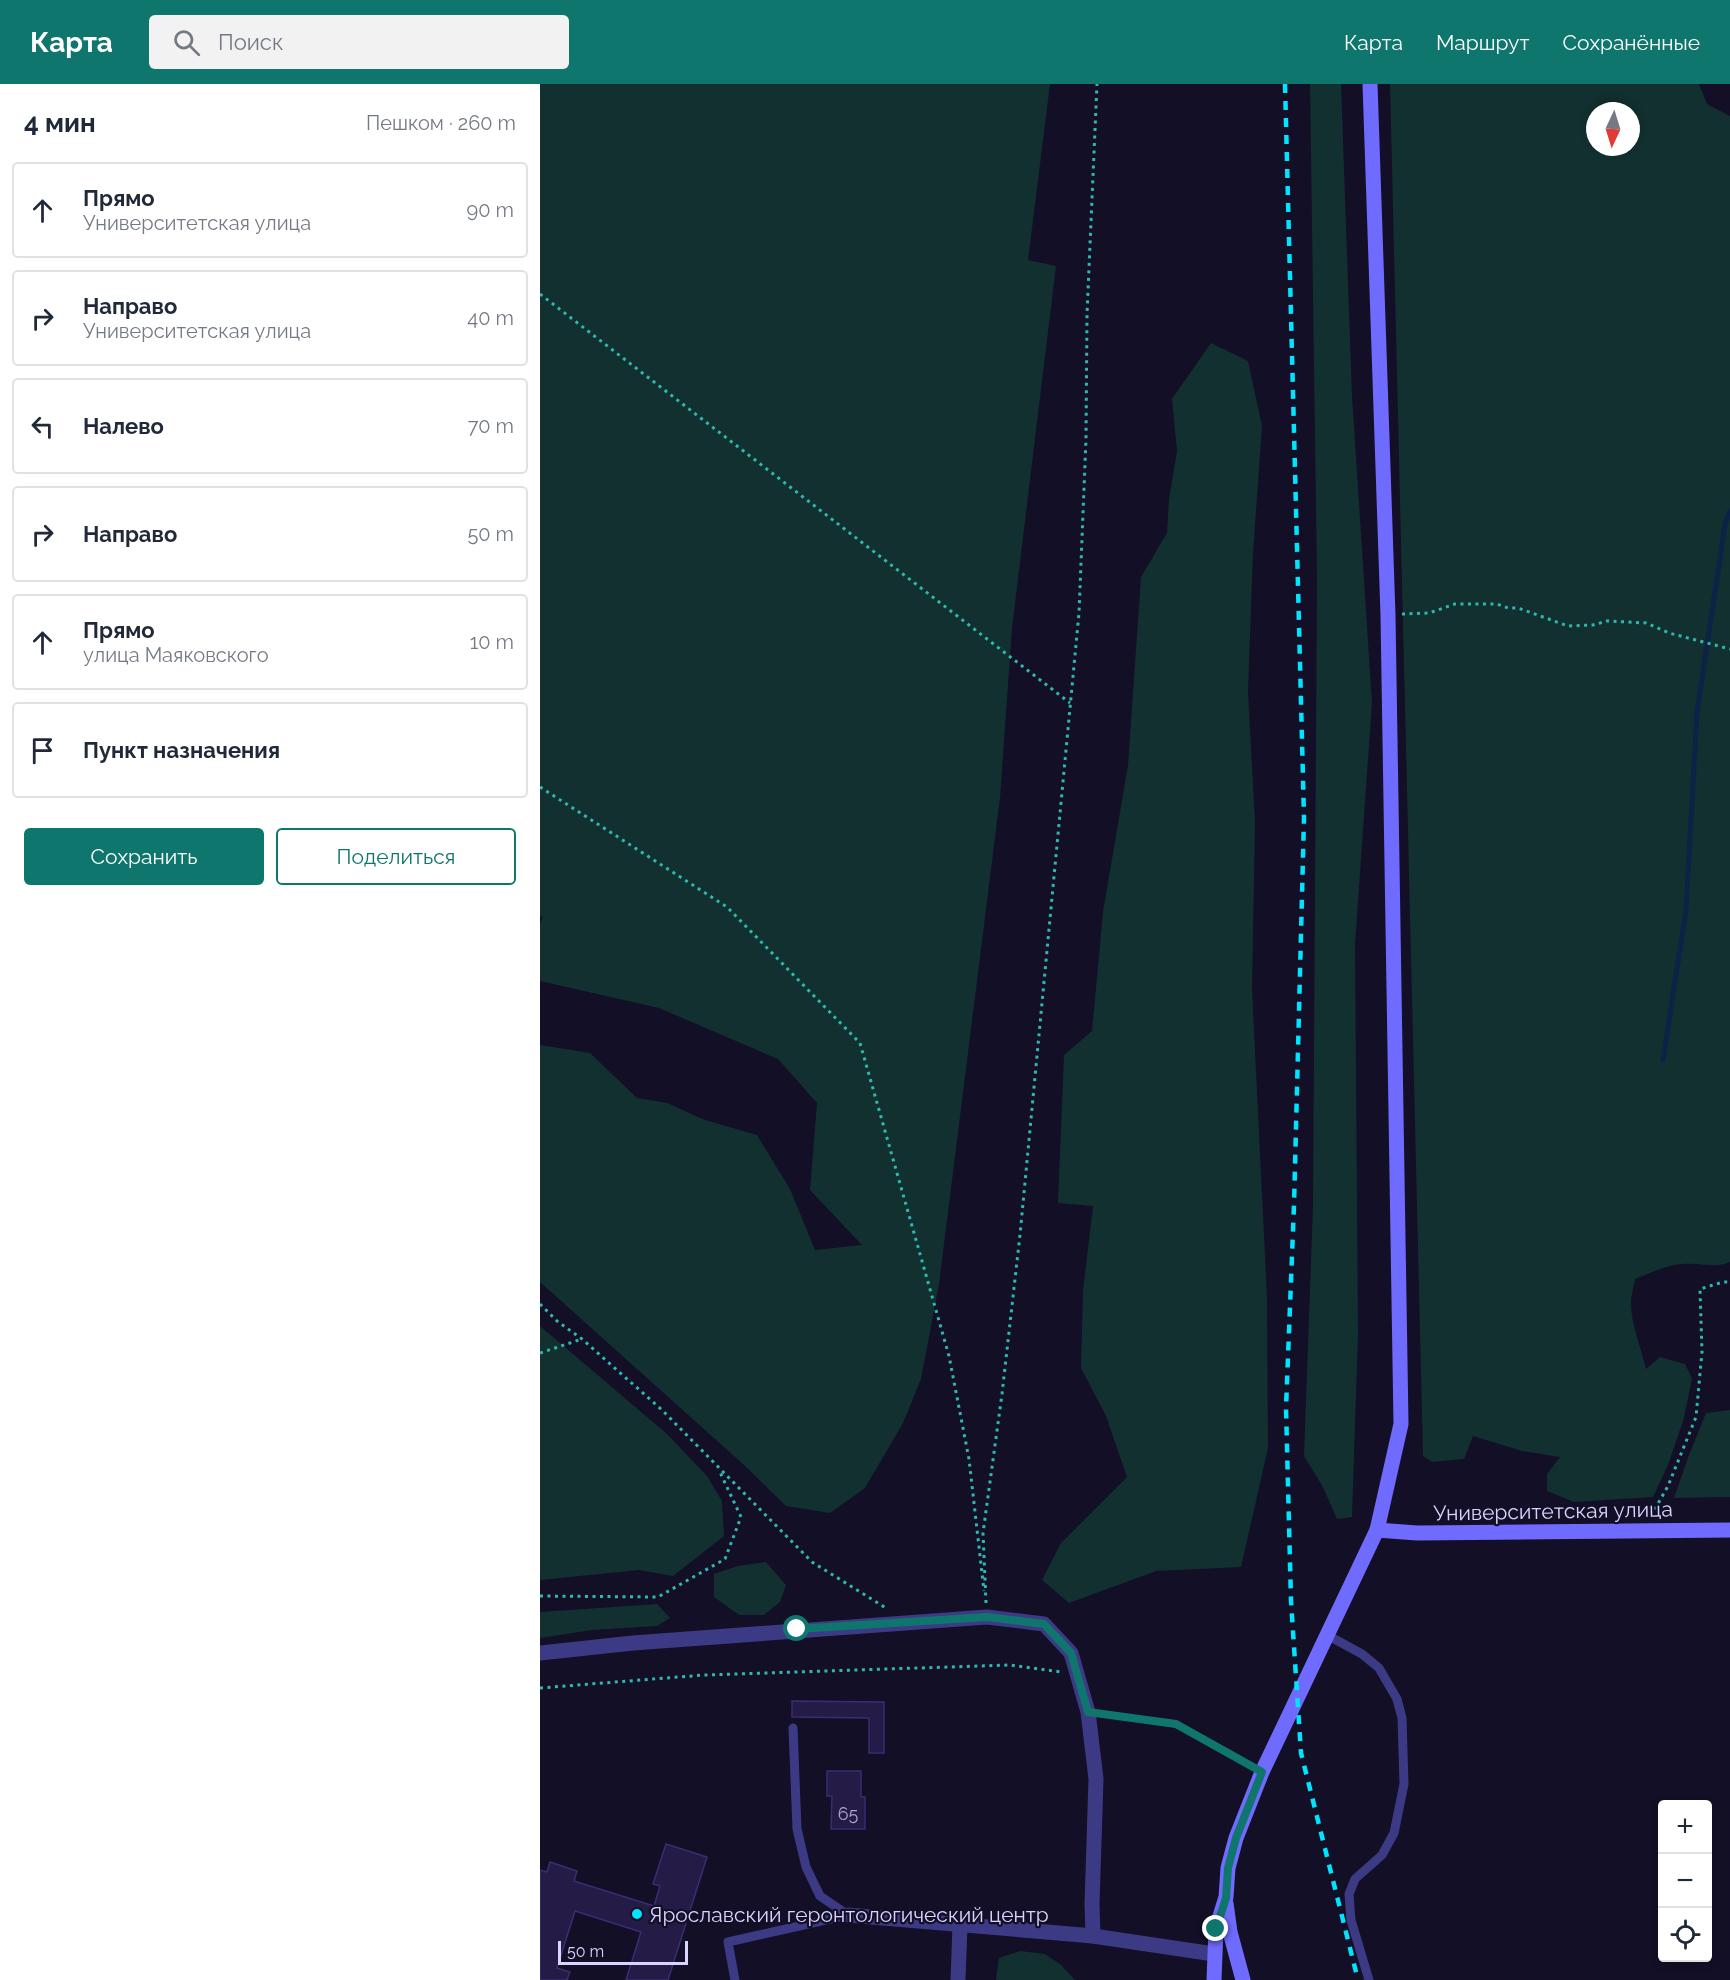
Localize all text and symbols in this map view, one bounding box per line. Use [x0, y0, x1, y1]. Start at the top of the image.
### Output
search box [149, 15, 569, 69]
text: Карта [30, 26, 113, 59]
icon: search [170, 26, 203, 59]
text: Поиск [218, 29, 283, 55]
text: Карта [1344, 30, 1403, 55]
text: Маршрут [1436, 30, 1529, 55]
text: Сохранённые [1562, 30, 1700, 55]
north arrow [1586, 102, 1640, 156]
text: 4 мин [24, 108, 96, 138]
text: Пешком · 260 m [366, 111, 516, 135]
text: Прямо [83, 185, 155, 211]
icon: ahead [26, 194, 59, 227]
text: 90 m [467, 198, 514, 222]
text: Университетская улица [83, 211, 311, 235]
text: Направо [83, 293, 177, 319]
icon: right [26, 302, 59, 335]
text: 40 m [467, 306, 514, 330]
text: Университетская улица [83, 319, 311, 343]
icon: left [26, 410, 59, 443]
text: Налево [83, 413, 164, 439]
text: 70 m [468, 414, 514, 438]
icon: right [26, 518, 59, 551]
text: Направо [83, 521, 177, 547]
text: 50 m [467, 522, 514, 546]
text: Прямо [83, 617, 155, 643]
icon: ahead [26, 626, 59, 659]
text: 10 m [470, 630, 514, 654]
text: улица Маяковского [83, 643, 269, 667]
icon: arrive [26, 734, 59, 767]
text: Пункт назначения [83, 737, 280, 763]
button: Сохранить [24, 828, 264, 885]
button: Поделиться [276, 828, 516, 885]
street label: Университетская улица [1433, 1496, 1673, 1526]
route start [783, 1615, 809, 1641]
map controls [1658, 1800, 1712, 1962]
button: + [1658, 1800, 1712, 1854]
house number: 65 [838, 1803, 859, 1824]
button: − [1658, 1854, 1712, 1908]
place label: Ярославский геронтологический центр [649, 1902, 1049, 1927]
marker: Ярославский геронтологический центр [630, 1907, 644, 1921]
button: locate [1658, 1908, 1712, 1962]
route end [1202, 1915, 1228, 1941]
scale bar [558, 1938, 688, 1966]
text: 50 m [567, 1942, 604, 1961]

